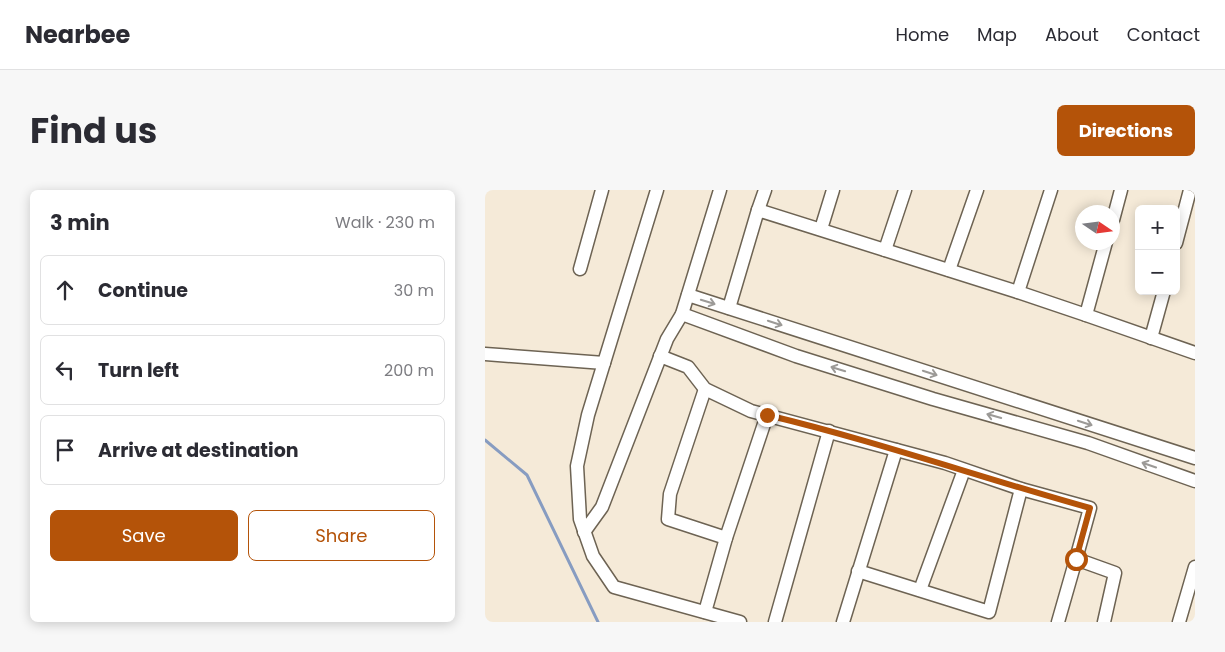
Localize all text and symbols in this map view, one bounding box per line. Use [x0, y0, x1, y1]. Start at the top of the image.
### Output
text: Nearbee [25, 18, 130, 51]
text: Home [895, 22, 949, 47]
text: Map [977, 22, 1017, 47]
text: About [1045, 22, 1099, 47]
text: Contact [1127, 22, 1200, 47]
button: Directions [1057, 105, 1195, 156]
text: Find us [30, 106, 157, 155]
north arrow [1075, 205, 1120, 250]
map controls [1135, 205, 1180, 295]
button: + [1135, 205, 1180, 250]
text: 3 min [50, 208, 110, 237]
text: Walk · 230 m [335, 211, 435, 234]
button: − [1135, 250, 1180, 295]
icon: ahead [51, 276, 79, 304]
text: Continue [98, 277, 188, 304]
text: 30 m [394, 279, 434, 302]
one-way arrow [700, 297, 716, 307]
one-way arrow [767, 319, 782, 328]
icon: left [51, 356, 79, 384]
text: Turn left [98, 357, 179, 384]
text: 200 m [384, 359, 434, 382]
one-way arrow [831, 364, 847, 374]
one-way arrow [922, 369, 937, 378]
route end [756, 404, 779, 427]
one-way arrow [986, 411, 1002, 421]
one-way arrow [1076, 418, 1092, 428]
icon: arrive [51, 436, 79, 464]
text: Arrive at destination [98, 437, 299, 464]
one-way arrow [1142, 460, 1157, 469]
button: Save [50, 510, 238, 561]
button: Share [248, 510, 435, 561]
route start [1065, 548, 1088, 571]

